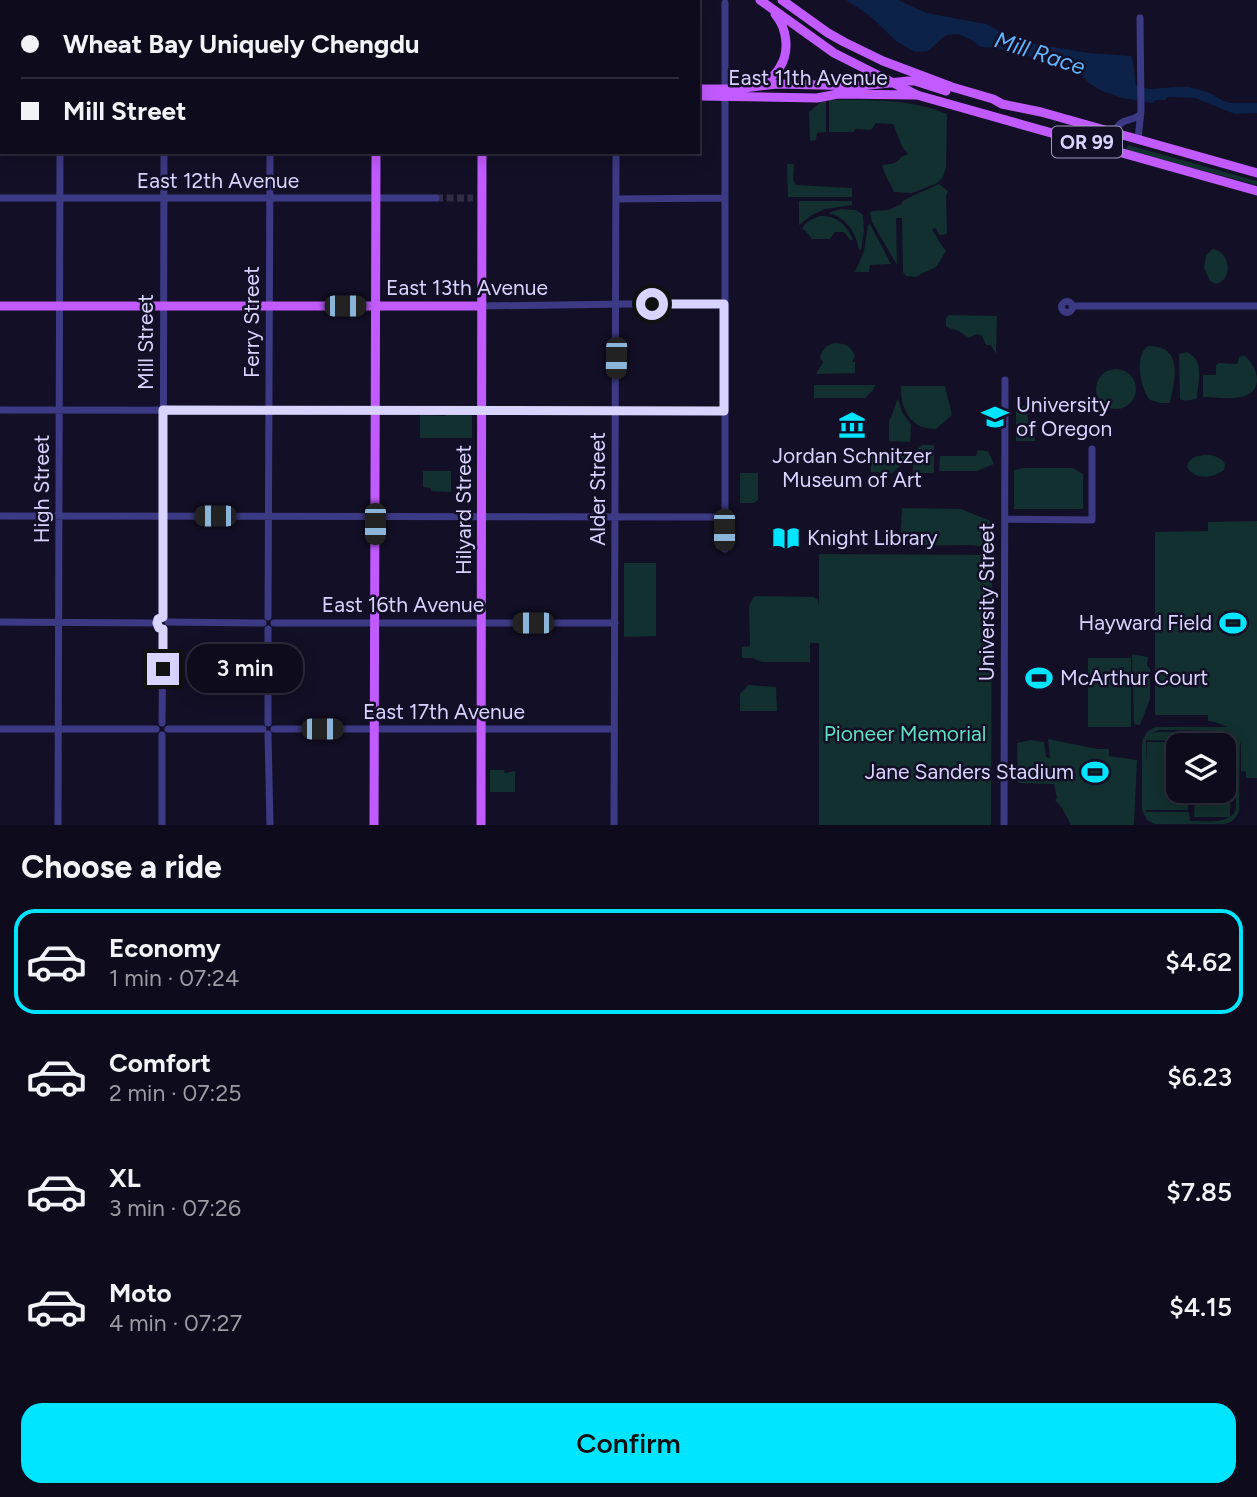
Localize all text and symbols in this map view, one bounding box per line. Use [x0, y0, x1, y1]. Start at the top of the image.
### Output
water label: Mill Race [991, 25, 1089, 81]
text: Wheat Bay Uniquely Chengdu [63, 28, 420, 60]
street label: East 11th Avenue [728, 65, 888, 90]
text: Mill Street [63, 95, 186, 127]
road number: OR 99 [1052, 126, 1122, 158]
street label: East 12th Avenue [137, 168, 299, 193]
street label: Ferry Street [239, 266, 264, 378]
street label: East 13th Avenue [386, 275, 548, 300]
route start [636, 288, 668, 320]
street label: Mill Street [133, 294, 158, 390]
car [325, 296, 367, 317]
car [606, 337, 627, 379]
place label: University of Oregon [1016, 392, 1112, 441]
school or university icon: University of Oregon [980, 402, 1010, 432]
museum icon: Jordan Schnitzer Museum of Art [837, 410, 867, 440]
street label: Alder Street [585, 432, 610, 546]
street label: High Street [29, 435, 54, 543]
place label: Jordan Schnitzer Museum of Art [772, 443, 932, 492]
street label: Hilyard Street [451, 445, 476, 575]
car [365, 503, 386, 545]
car [195, 506, 237, 527]
car [714, 509, 735, 551]
library icon: Knight Library [771, 523, 801, 553]
street label: University Street [974, 523, 999, 681]
place label: Knight Library [807, 525, 938, 550]
street label: East 16th Avenue [322, 592, 484, 617]
sports icon: Hayward Field [1218, 608, 1248, 638]
place label: Hayward Field [1078, 610, 1212, 635]
car [513, 613, 555, 634]
callout: 3 min [188, 644, 303, 694]
route end [147, 653, 179, 685]
text: 3 min [217, 654, 273, 682]
sports icon: McArthur Court [1024, 663, 1054, 693]
place label: McArthur Court [1060, 665, 1208, 690]
street label: East 17th Avenue [363, 699, 525, 724]
car [302, 719, 344, 740]
park label: Pioneer Memorial [824, 721, 986, 746]
map controls [1166, 733, 1236, 803]
button: layers [1166, 733, 1236, 803]
sports icon: Jane Sanders Stadium [1080, 757, 1110, 787]
place label: Jane Sanders Stadium [865, 759, 1074, 784]
text: Choose a ride [21, 848, 222, 886]
icon: car [25, 930, 88, 993]
text: Economy [109, 932, 221, 964]
text: $4.62 [1165, 946, 1232, 978]
text: 1 min · 07:24 [109, 964, 239, 992]
icon: car [25, 1045, 88, 1108]
text: Comfort [109, 1047, 211, 1079]
text: $6.23 [1167, 1061, 1232, 1093]
text: 2 min · 07:25 [109, 1079, 241, 1107]
icon: car [25, 1160, 88, 1223]
text: XL [109, 1162, 141, 1194]
text: $7.85 [1166, 1176, 1232, 1208]
text: 3 min · 07:26 [109, 1194, 241, 1222]
icon: car [25, 1275, 88, 1338]
text: Moto [109, 1277, 172, 1309]
text: $4.15 [1169, 1291, 1232, 1323]
text: 4 min · 07:27 [109, 1309, 242, 1337]
button: Confirm [21, 1403, 1236, 1483]

